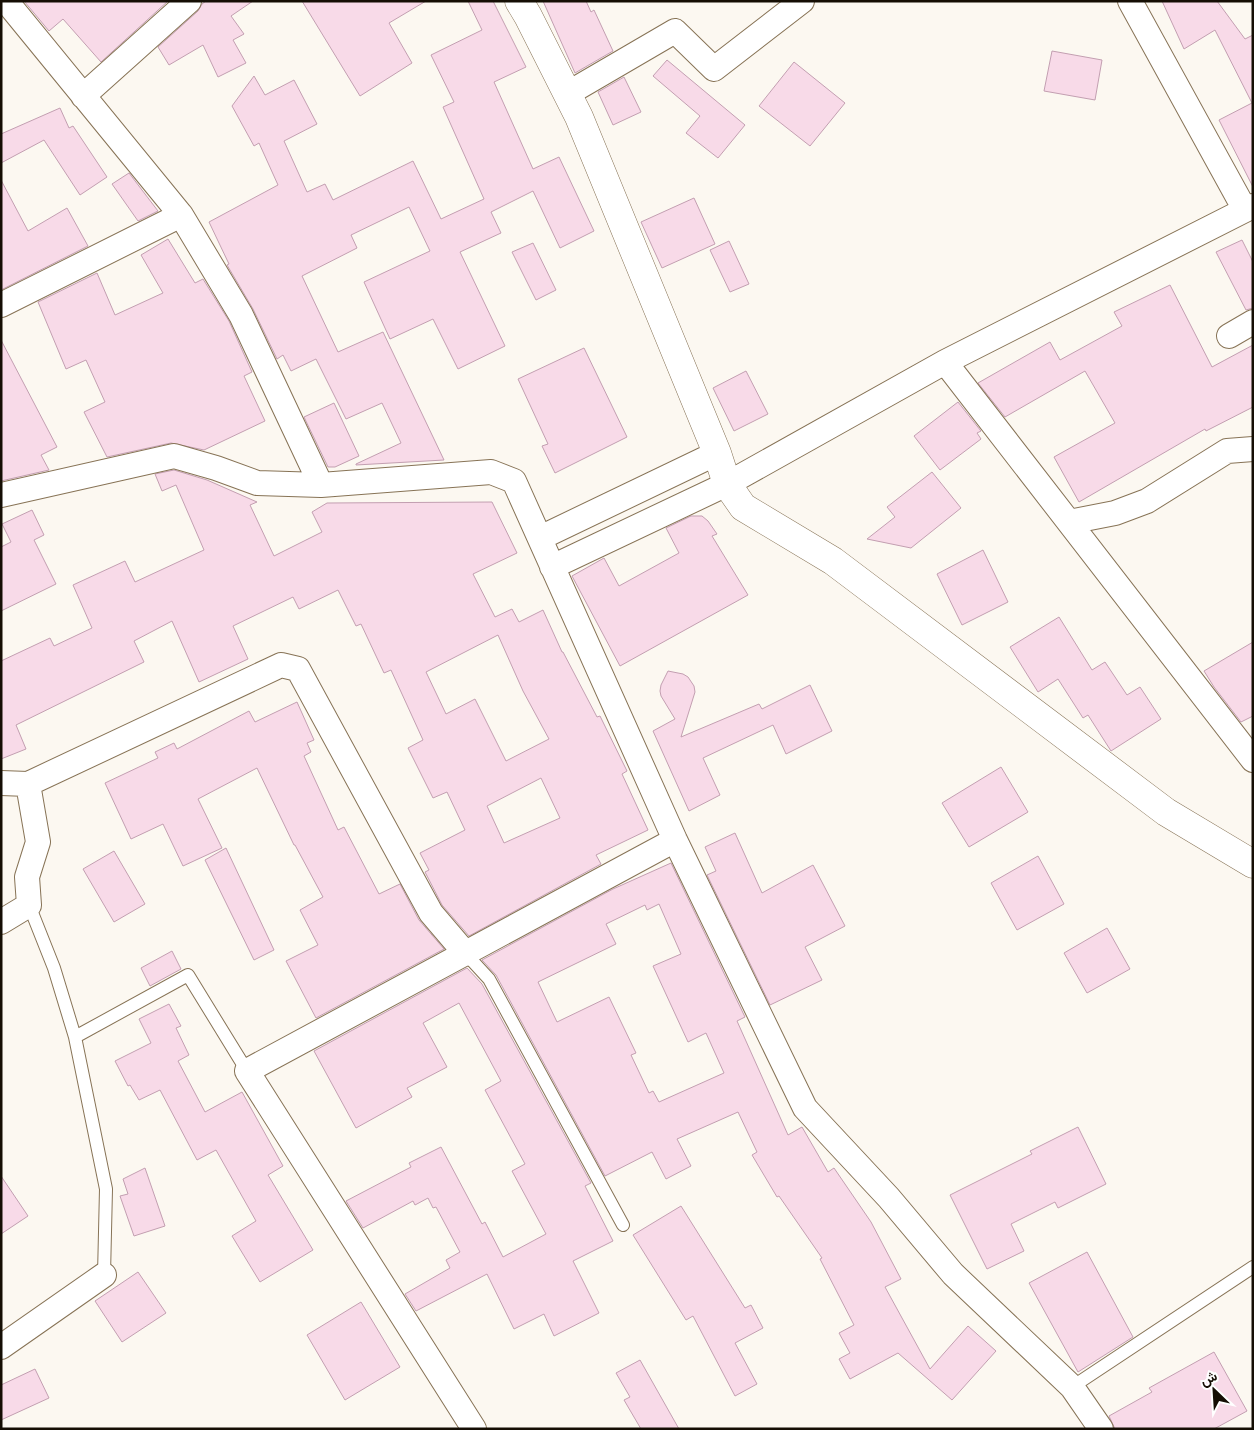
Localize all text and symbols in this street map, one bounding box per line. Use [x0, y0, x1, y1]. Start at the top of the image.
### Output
north arrow [1189, 1365, 1239, 1415]
text: ش [1197, 1367, 1220, 1390]

